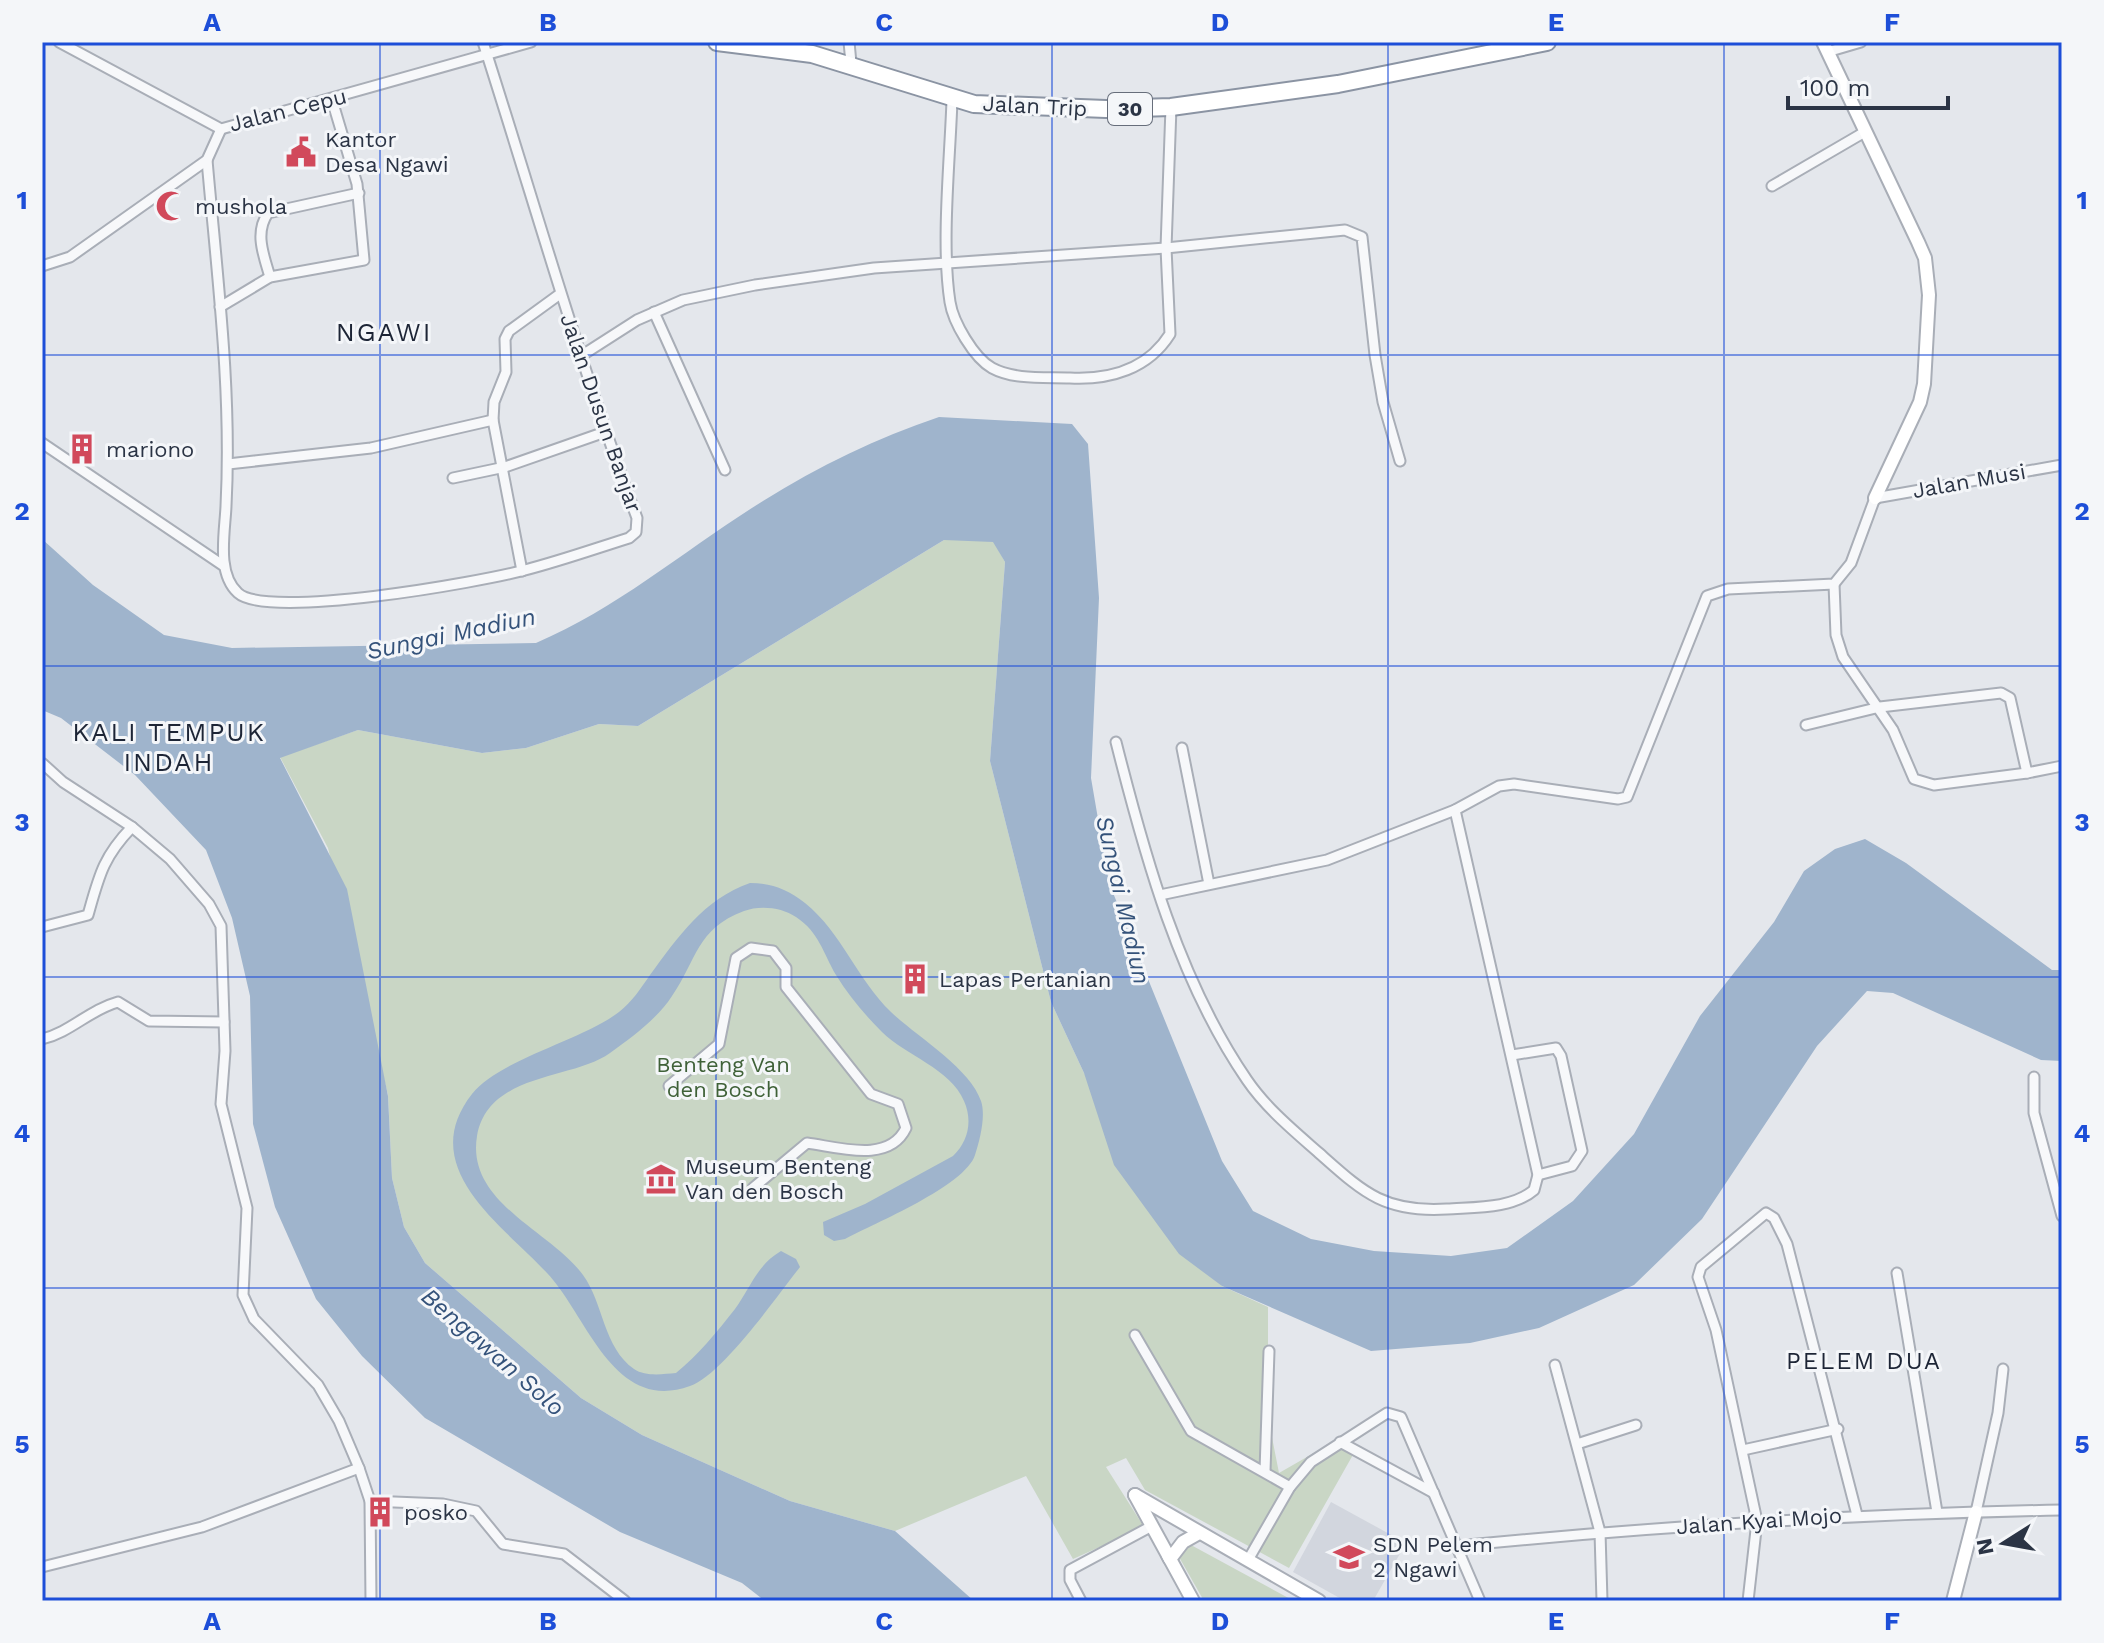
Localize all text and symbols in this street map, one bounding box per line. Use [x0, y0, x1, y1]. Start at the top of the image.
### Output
text: A [203, 7, 221, 37]
text: B [539, 7, 557, 37]
text: C [875, 7, 893, 37]
text: D [1211, 7, 1229, 37]
text: E [1548, 7, 1564, 37]
text: F [1884, 7, 1900, 37]
scale bar [1788, 60, 1948, 110]
text: 100 m [1800, 74, 1870, 102]
street label: Jalan Cepu [227, 83, 349, 137]
street label: Jalan Trip [982, 91, 1088, 121]
road number: 30 [1108, 93, 1152, 125]
place label: Kantor Desa Ngawi [325, 127, 449, 177]
public building icon: Kantor Desa Ngawi [284, 135, 318, 169]
text: 1 [16, 185, 28, 215]
text: 1 [2076, 185, 2088, 215]
mosque icon: mushola [154, 189, 188, 223]
place label: mushola [195, 194, 287, 219]
street label: Jalan Dusun Banjar [555, 310, 647, 516]
district label: NGAWI [336, 317, 432, 347]
building icon: mariono [65, 432, 99, 466]
place label: mariono [106, 437, 194, 462]
street label: Jalan Musi [1910, 459, 2028, 503]
text: 2 [14, 496, 30, 526]
text: 2 [2074, 496, 2090, 526]
water label: Sungai Madiun [364, 602, 538, 666]
district label: KALI TEMPUK INDAH [72, 717, 266, 777]
text: 3 [14, 807, 30, 837]
text: 3 [2074, 807, 2090, 837]
water label: Sungai Madiun [1090, 813, 1156, 987]
building icon: Lapas Pertanian [898, 962, 932, 996]
place label: Lapas Pertanian [939, 967, 1111, 992]
park label: Benteng Van den Bosch [656, 1052, 790, 1102]
text: 4 [14, 1118, 31, 1148]
text: 4 [2074, 1118, 2091, 1148]
place label: Museum Benteng Van den Bosch [685, 1154, 872, 1204]
museum icon: Museum Benteng Van den Bosch [644, 1162, 678, 1196]
water label: Bengawan Solo [416, 1282, 570, 1422]
district label: PELEM DUA [1786, 1347, 1942, 1375]
text: 5 [14, 1429, 30, 1459]
text: 5 [2074, 1429, 2090, 1459]
building icon: posko [363, 1495, 397, 1529]
place label: posko [404, 1500, 468, 1525]
street label: Jalan Kyai Mojo [1675, 1503, 1843, 1539]
north arrow [1964, 1503, 2044, 1583]
place label: SDN Pelem 2 Ngawi [1373, 1532, 1493, 1582]
text: N [1971, 1536, 1999, 1557]
school or university icon: SDN Pelem 2 Ngawi [1332, 1540, 1366, 1574]
text: A [203, 1606, 221, 1636]
text: B [539, 1606, 557, 1636]
text: C [875, 1606, 893, 1636]
text: D [1211, 1606, 1229, 1636]
text: E [1548, 1606, 1564, 1636]
text: F [1884, 1606, 1900, 1636]

